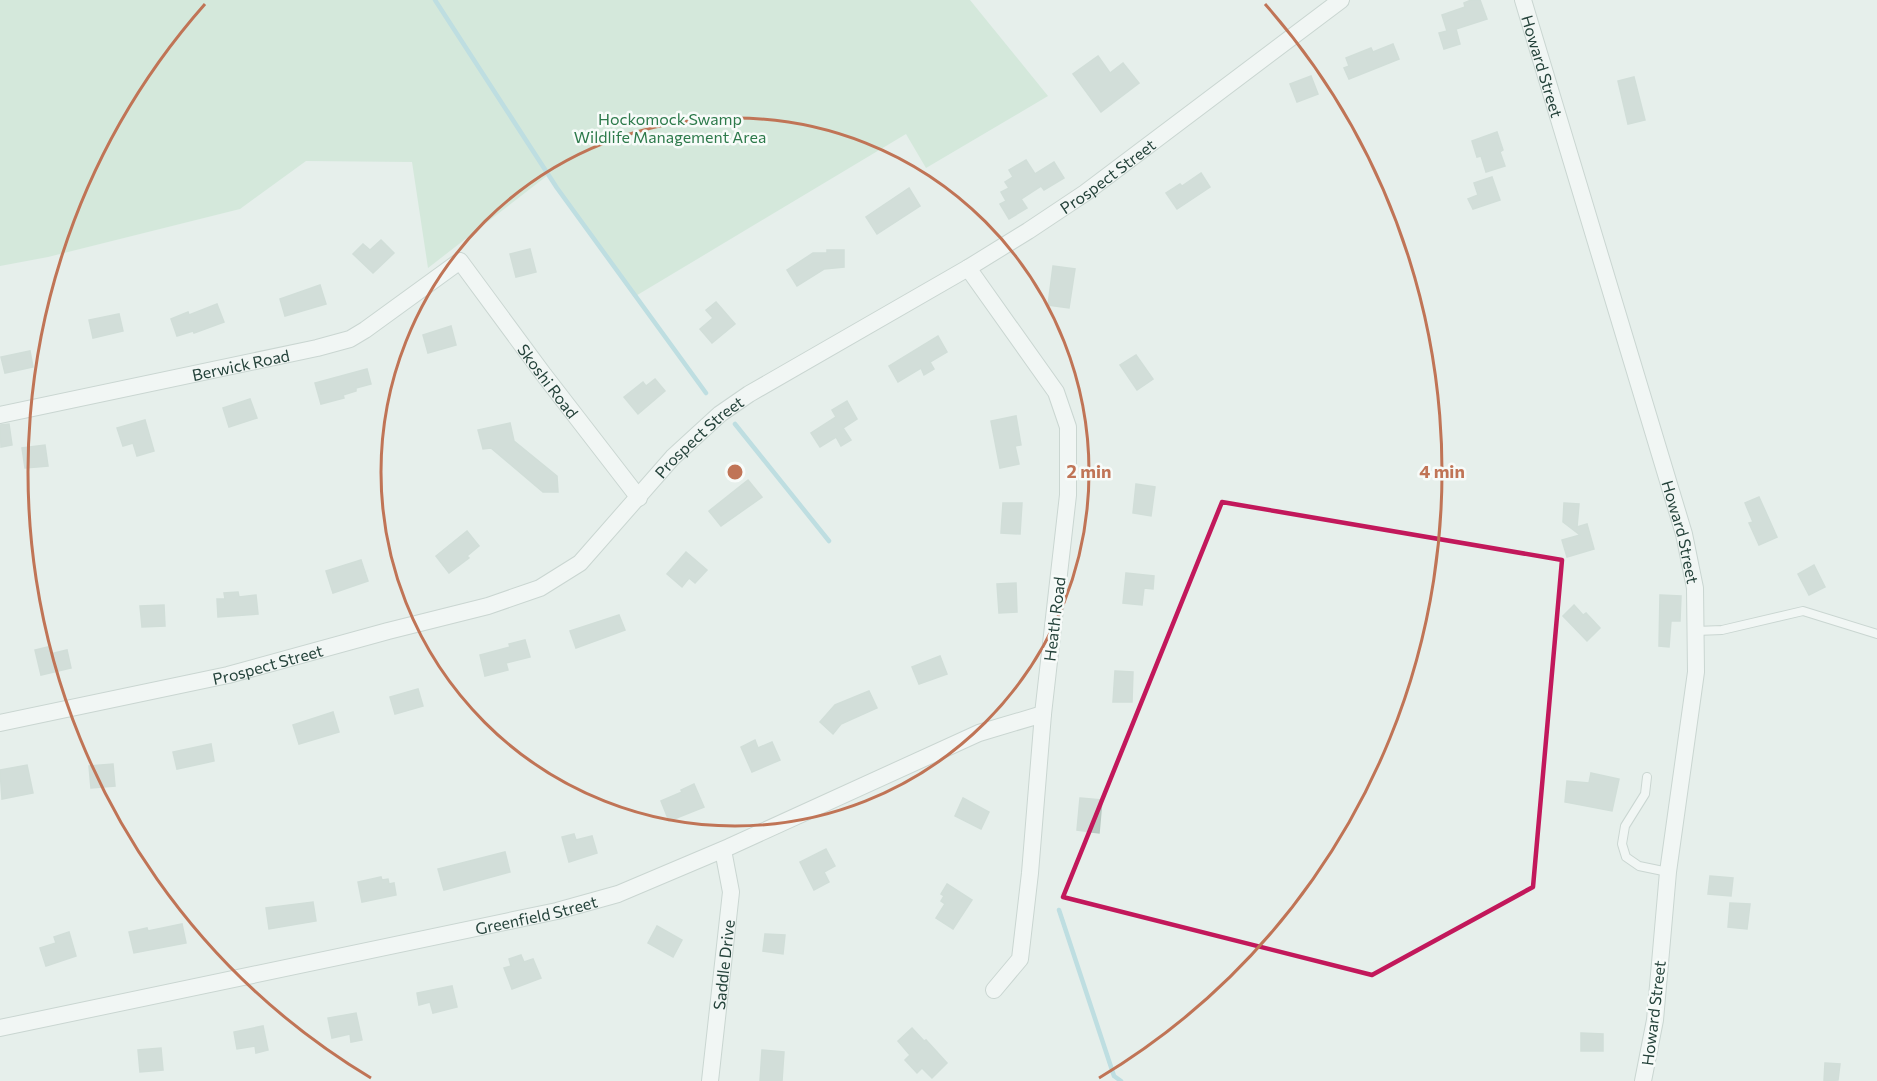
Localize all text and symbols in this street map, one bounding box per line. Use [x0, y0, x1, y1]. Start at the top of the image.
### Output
street label: Howard Street [1519, 13, 1567, 120]
park label: Hockomock Swamp Wildlife Management Area [574, 109, 766, 146]
street label: Prospect Street [1056, 134, 1159, 217]
street label: Skoshi Road [515, 340, 583, 421]
street label: Berwick Road [190, 345, 291, 384]
street label: Prospect Street [650, 391, 747, 481]
text: 2 min [1067, 460, 1111, 482]
text: 4 min [1419, 460, 1465, 482]
centre of rings [725, 462, 745, 482]
street label: Howard Street [1659, 478, 1703, 586]
street label: Heath Road [1039, 576, 1069, 662]
street label: Prospect Street [211, 640, 325, 688]
street label: Greenfield Street [473, 891, 600, 937]
street label: Saddle Drive [708, 919, 737, 1011]
street label: Howard Street [1637, 959, 1669, 1067]

